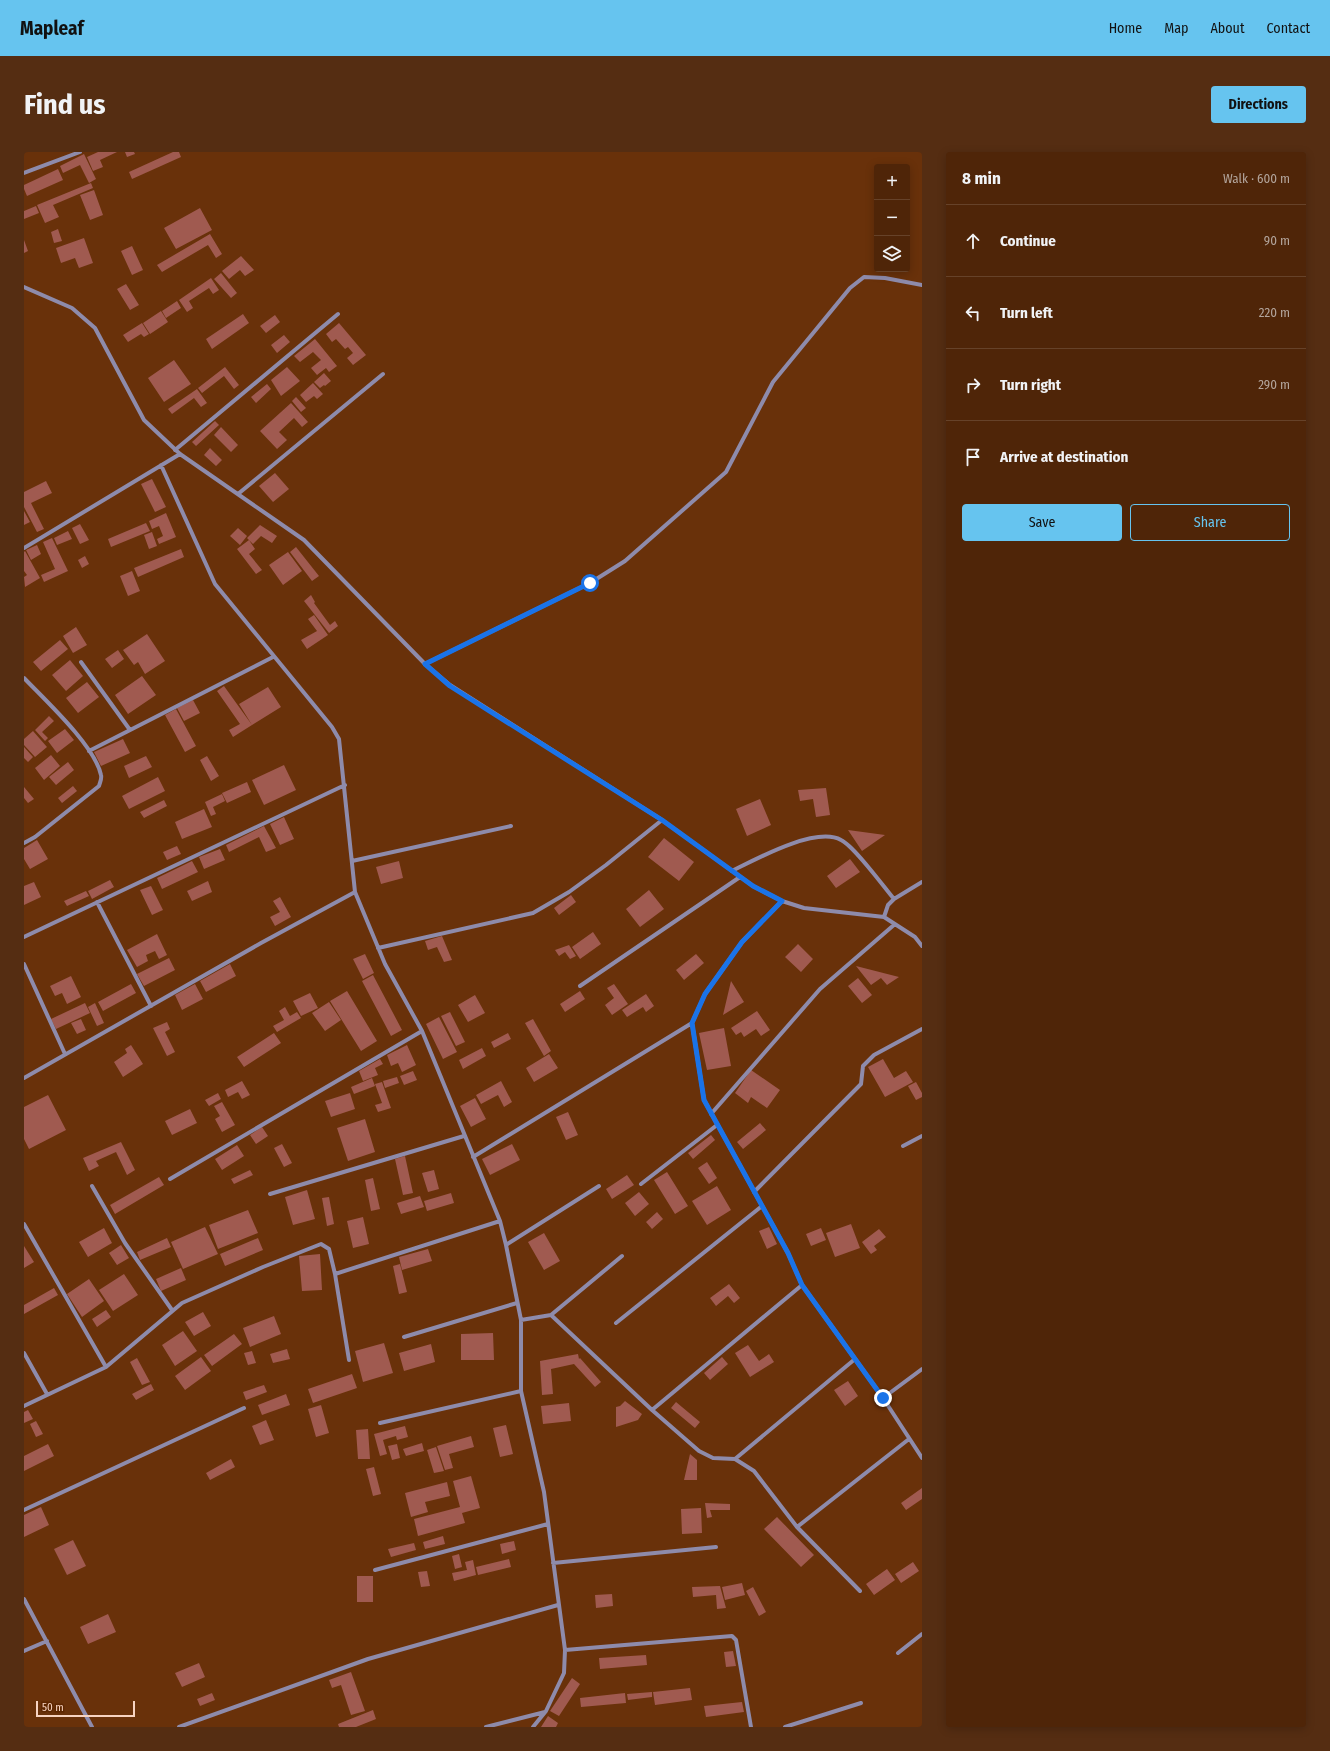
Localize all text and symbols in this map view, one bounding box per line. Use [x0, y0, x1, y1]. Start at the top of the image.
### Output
text: Mapleaf [20, 17, 84, 40]
text: Home [1109, 20, 1142, 37]
text: Map [1164, 20, 1188, 37]
text: About [1210, 20, 1245, 37]
text: Contact [1267, 20, 1310, 37]
button: Directions [1211, 86, 1306, 123]
text: Find us [24, 88, 106, 121]
map controls [874, 164, 910, 272]
button: + [874, 164, 910, 200]
text: 8 min [962, 168, 1001, 189]
text: Walk · 600 m [1223, 171, 1290, 186]
button: − [874, 200, 910, 236]
icon: ahead [962, 230, 984, 252]
text: Continue [1000, 232, 1056, 250]
text: 90 m [1264, 233, 1290, 248]
button: layers [874, 236, 910, 272]
icon: left [962, 302, 984, 324]
text: Turn left [1000, 304, 1053, 322]
text: 220 m [1259, 305, 1290, 320]
icon: right [962, 374, 984, 396]
text: Turn right [1000, 376, 1061, 394]
text: 290 m [1258, 377, 1290, 392]
icon: arrive [962, 446, 984, 468]
text: Arrive at destination [1000, 448, 1128, 466]
button: Save [962, 504, 1122, 541]
button: Share [1130, 504, 1290, 541]
route start [581, 574, 599, 592]
route end [874, 1389, 892, 1407]
scale bar [36, 1699, 135, 1718]
text: 50 m [42, 1701, 64, 1714]

